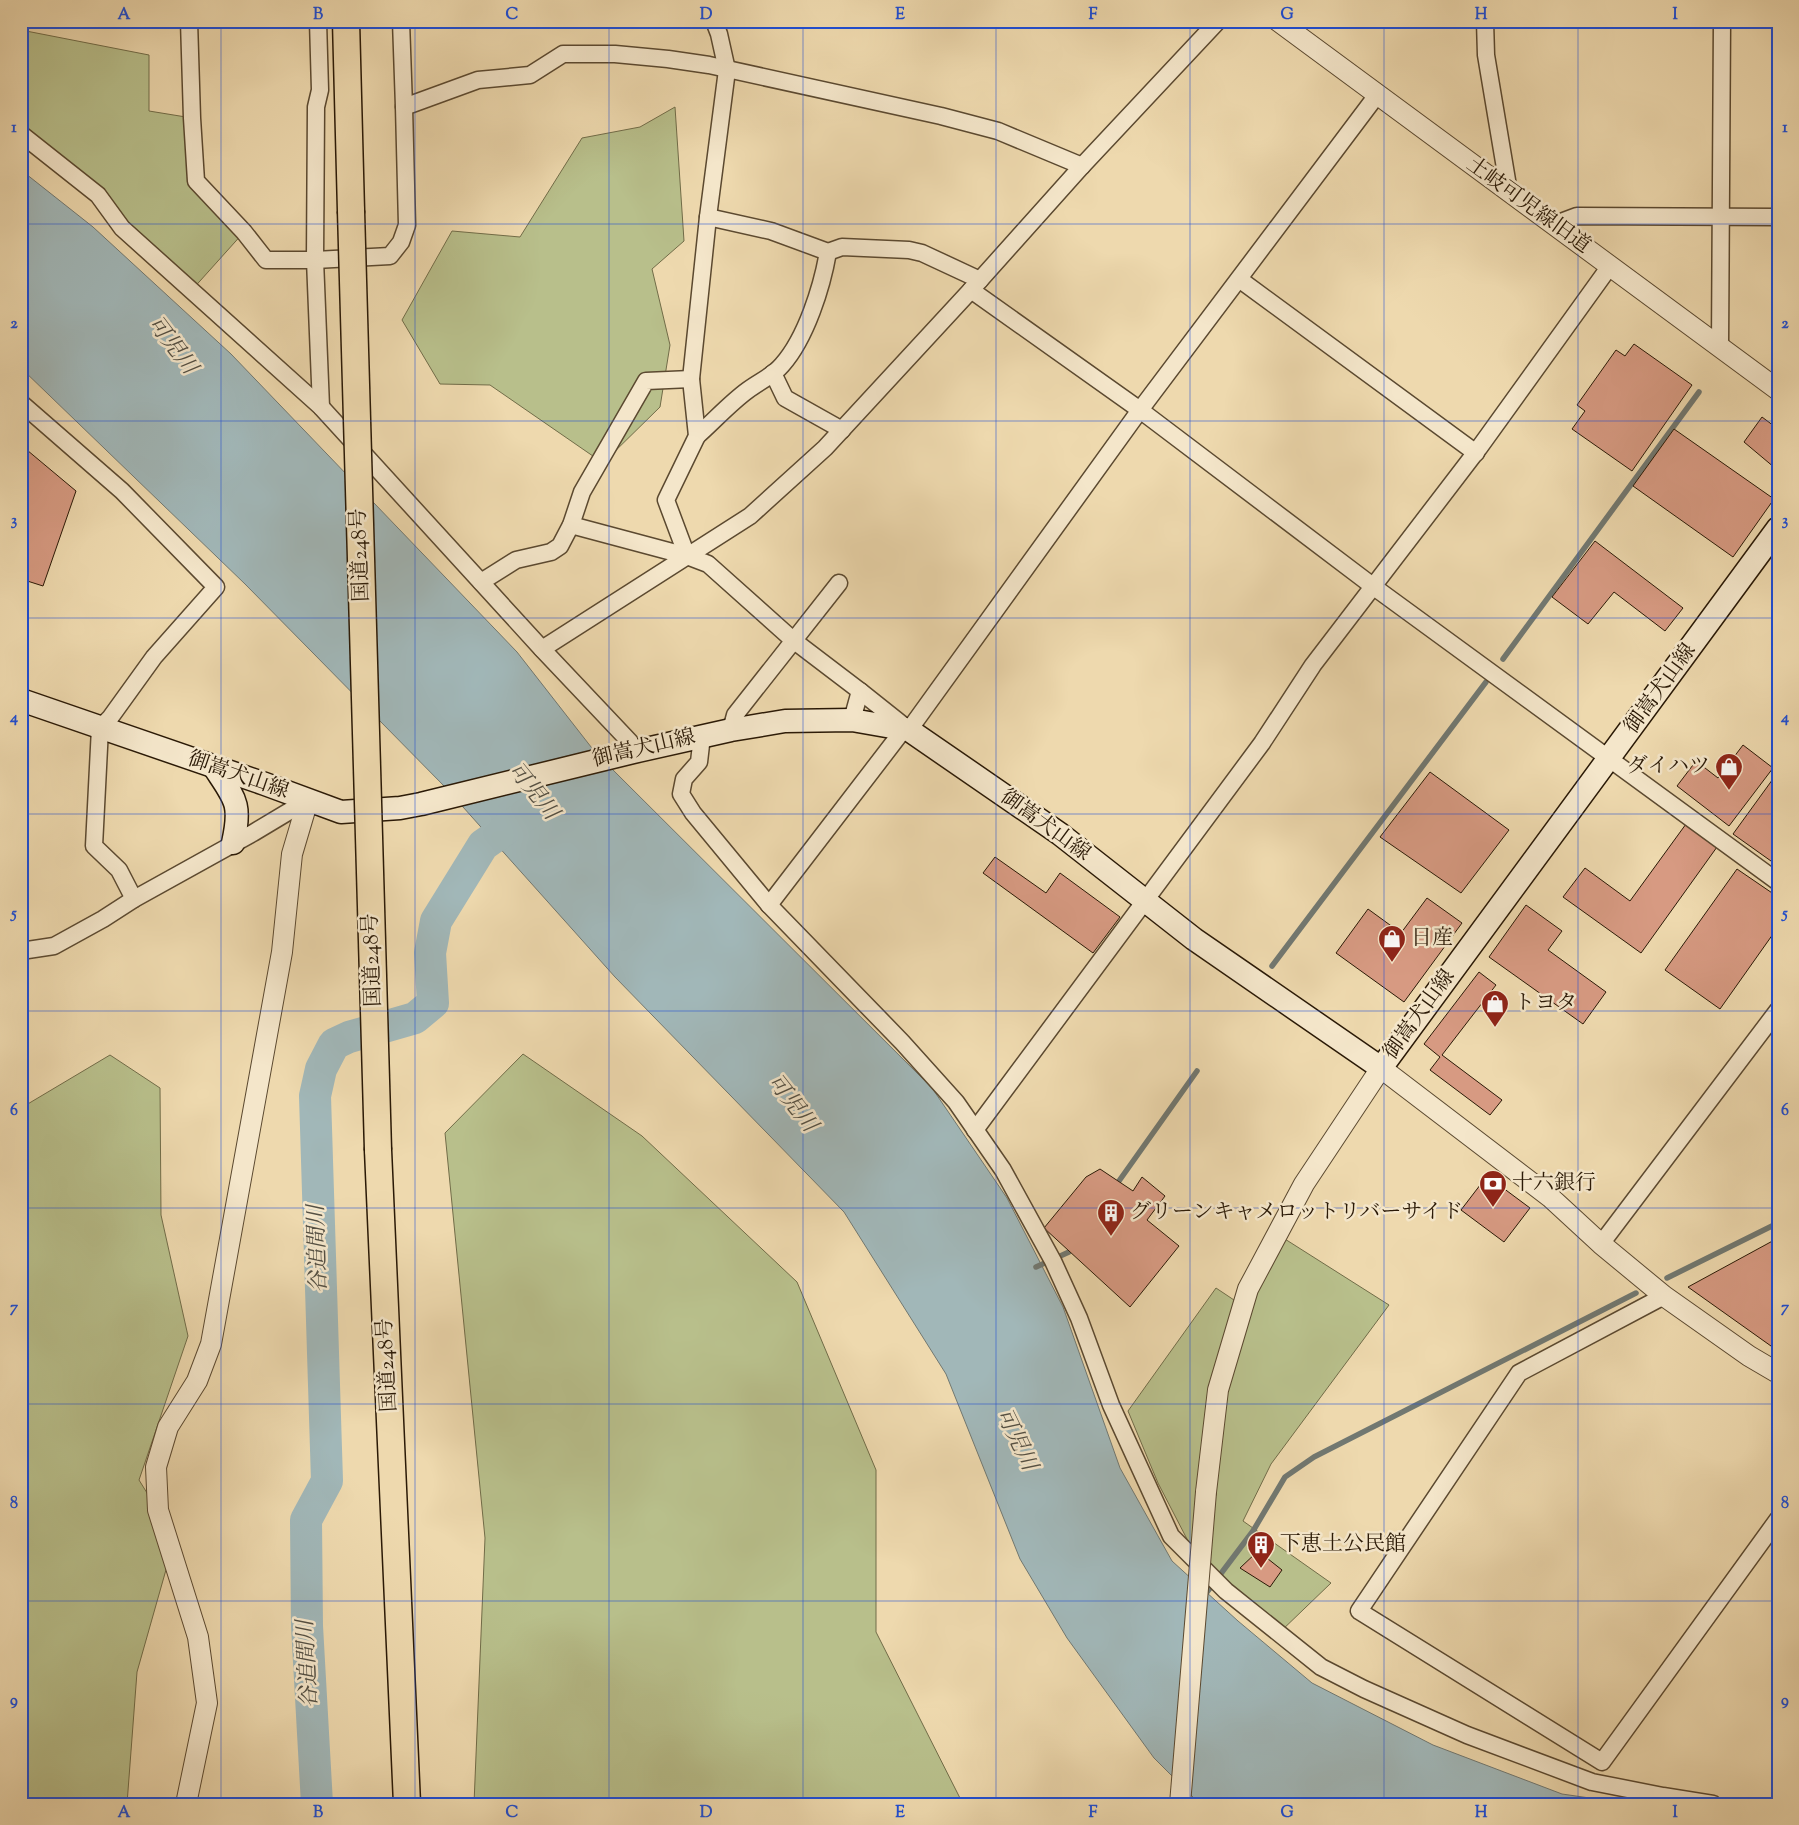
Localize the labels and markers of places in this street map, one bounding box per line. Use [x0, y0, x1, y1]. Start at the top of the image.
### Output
place label: ダイハツ [1627, 752, 1710, 782]
shop icon: ダイハツ [1714, 752, 1744, 791]
shop icon: 日産 [1377, 924, 1407, 963]
place label: 日産 [1411, 924, 1453, 954]
shop icon: トヨタ [1480, 989, 1510, 1028]
place label: トヨタ [1514, 989, 1577, 1019]
bank icon: 十六銀行 [1478, 1169, 1508, 1208]
place label: 十六銀行 [1512, 1169, 1596, 1199]
building icon: グリーンキャメロットリバーサイド [1096, 1198, 1126, 1237]
place label: グリーンキャメロットリバーサイド [1130, 1198, 1463, 1228]
building icon: 下恵土公民館 [1246, 1530, 1276, 1569]
place label: 下恵土公民館 [1280, 1530, 1406, 1560]

